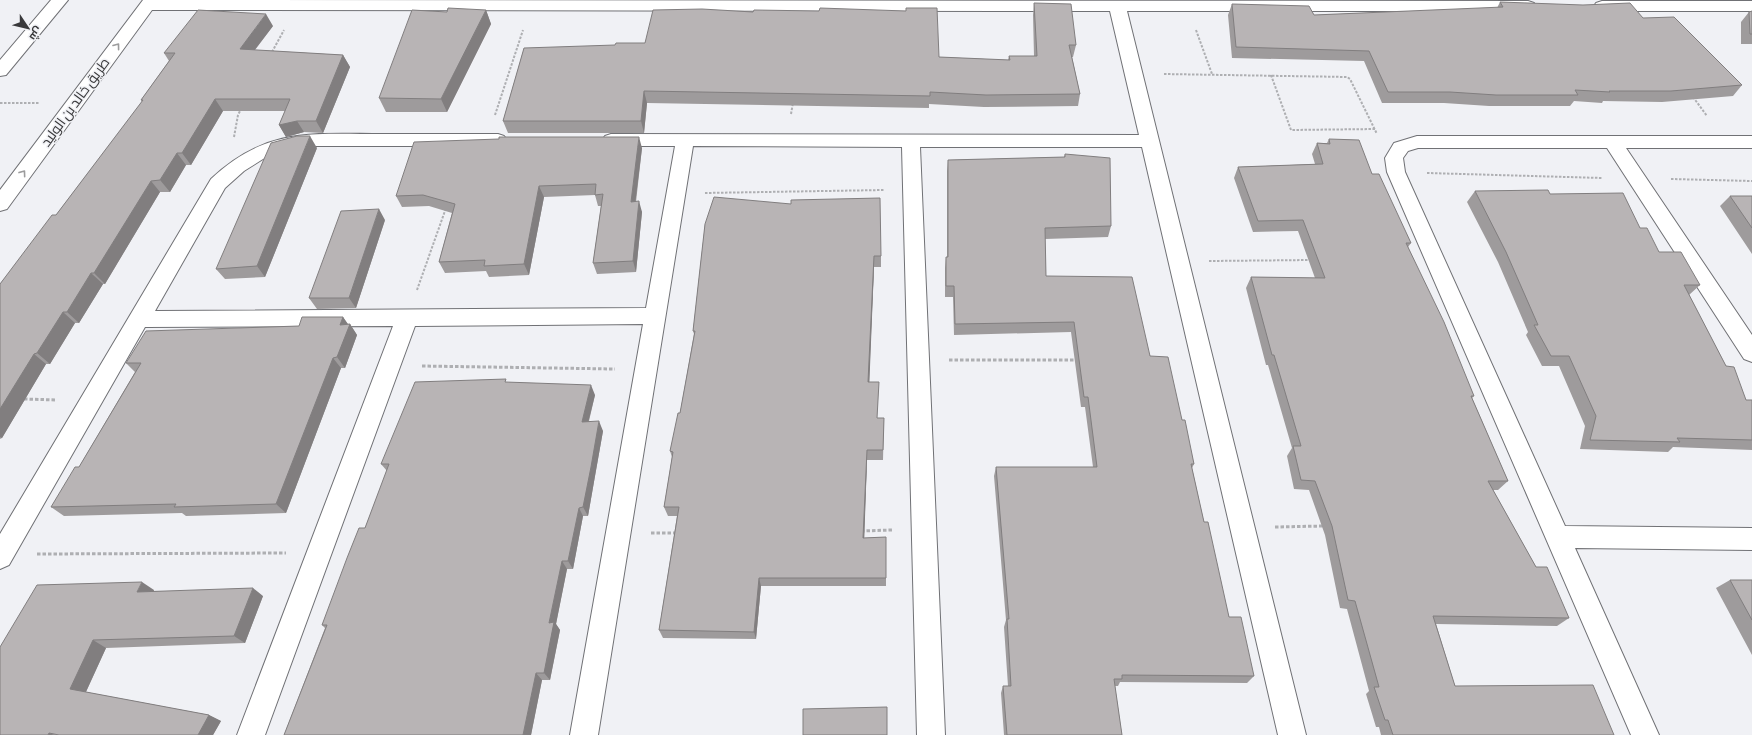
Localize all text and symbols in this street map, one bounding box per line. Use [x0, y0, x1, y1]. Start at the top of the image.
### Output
north arrow [8, 8, 48, 48]
text: ش [26, 24, 45, 43]
one-way arrow [112, 43, 119, 50]
street label: طريق خالد بن الوليد [37, 55, 113, 150]
one-way arrow [18, 170, 25, 177]

